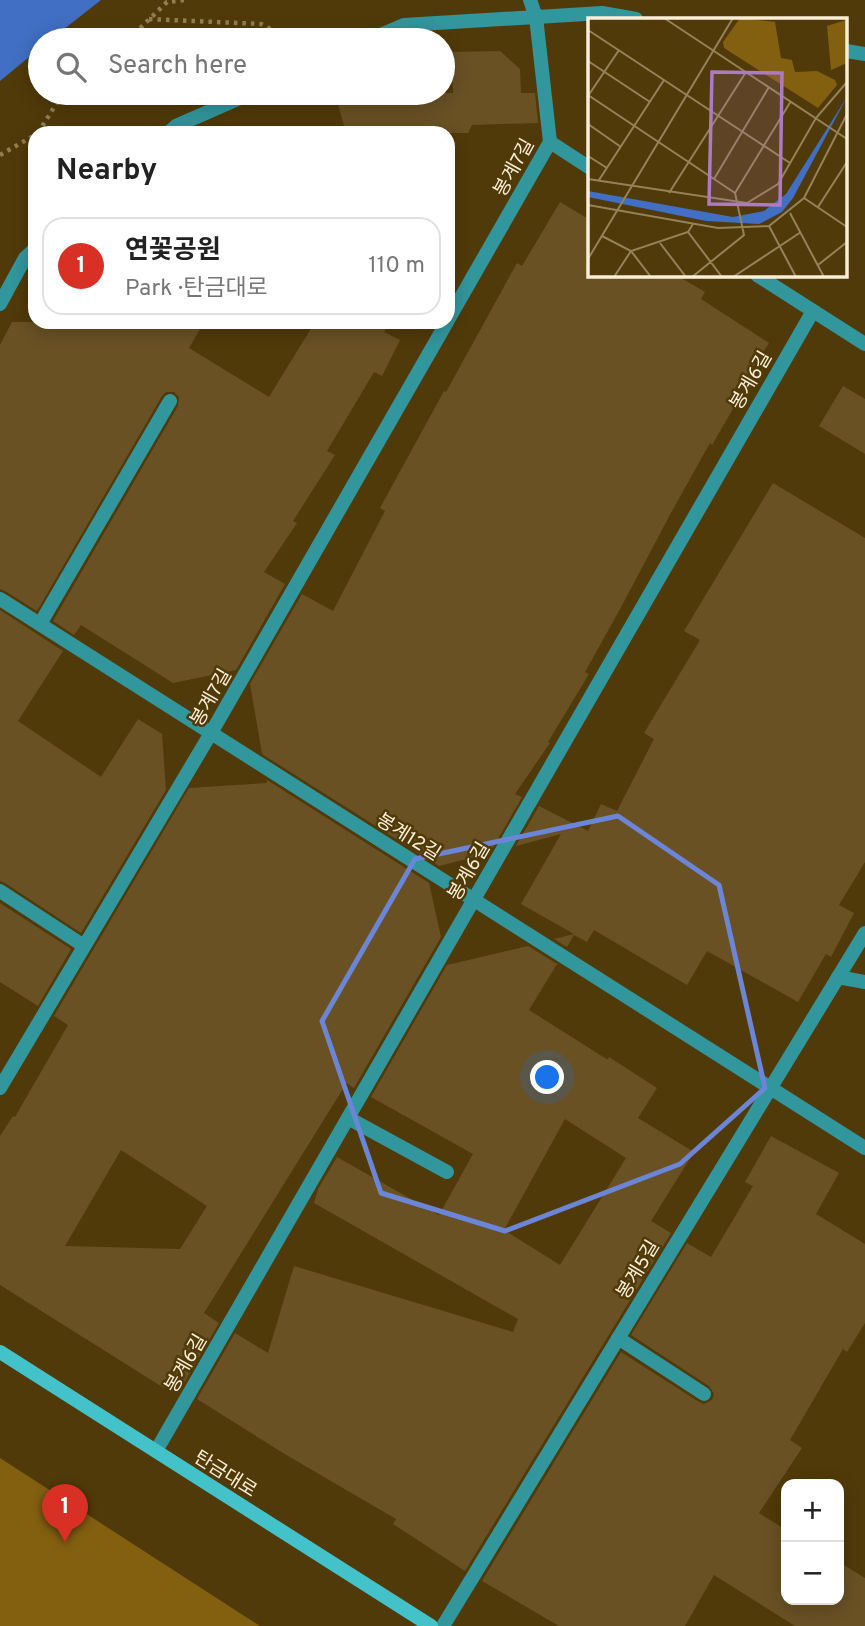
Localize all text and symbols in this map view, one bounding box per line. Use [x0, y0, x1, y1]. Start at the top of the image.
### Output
inset map [588, 18, 848, 276]
search box [28, 28, 455, 105]
icon: search [52, 48, 90, 86]
text: Search here [108, 50, 247, 83]
street label: 봉계7길 [489, 135, 540, 201]
text: Nearby [56, 153, 157, 190]
text: 연꽃공원 [125, 235, 221, 268]
text: 1 [76, 252, 86, 281]
text: 110 m [368, 252, 425, 281]
text: Park · 탄금대로 [125, 275, 268, 304]
street label: 봉계6길 [725, 347, 778, 415]
street label: 봉계7길 [186, 665, 238, 731]
street label: 봉계12길 [371, 809, 444, 867]
street label: 봉계6길 [443, 838, 496, 906]
your location [530, 1060, 564, 1094]
street label: 봉계5길 [612, 1236, 666, 1304]
street label: 봉계6길 [160, 1330, 213, 1398]
street label: 탄금대로 [189, 1446, 261, 1503]
map controls [781, 1479, 844, 1605]
button: + [781, 1479, 844, 1542]
pin: 1 [42, 1484, 88, 1542]
button: − [781, 1542, 844, 1605]

